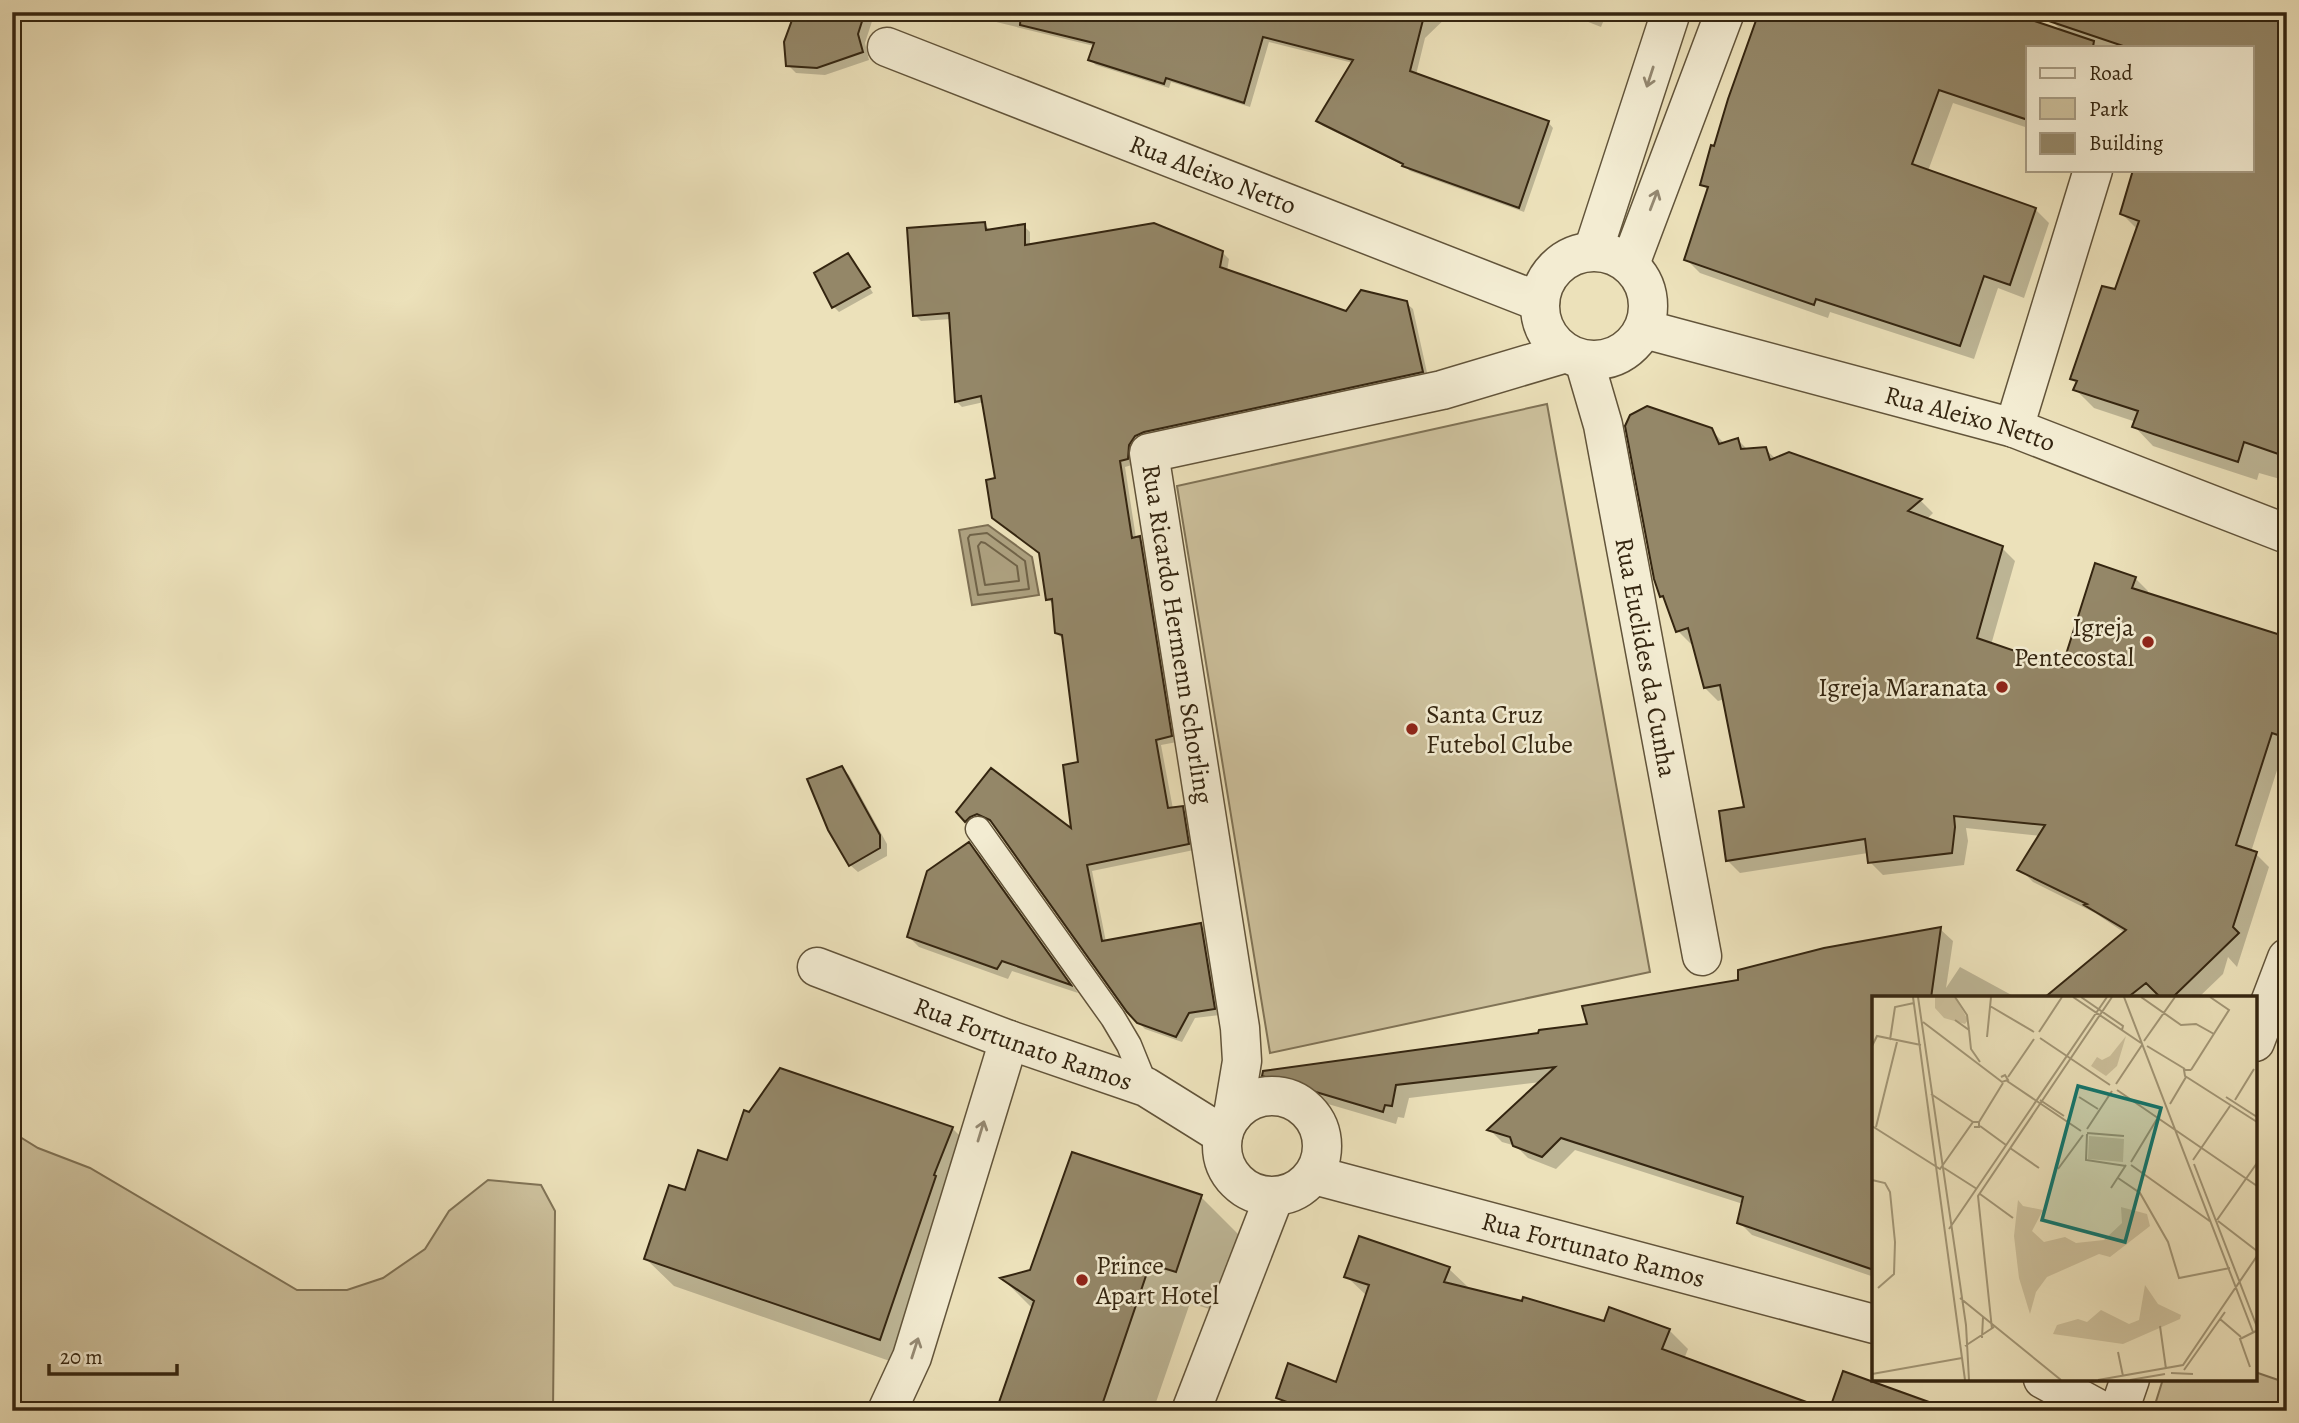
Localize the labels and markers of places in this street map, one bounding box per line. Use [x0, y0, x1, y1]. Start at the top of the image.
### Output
place label: Igreja Pentecostal [2014, 610, 2134, 675]
marker: Igreja Pentecostal [2140, 634, 2156, 650]
place label: Igreja Maranata [1818, 670, 1988, 705]
marker: Igreja Maranata [1994, 679, 2010, 695]
place label: Santa Cruz Futebol Clube [1426, 697, 1573, 762]
marker: Santa Cruz Futebol Clube [1404, 721, 1420, 737]
place label: Prince Apart Hotel [1095, 1248, 1219, 1313]
marker: Prince Apart Hotel [1074, 1272, 1090, 1288]

